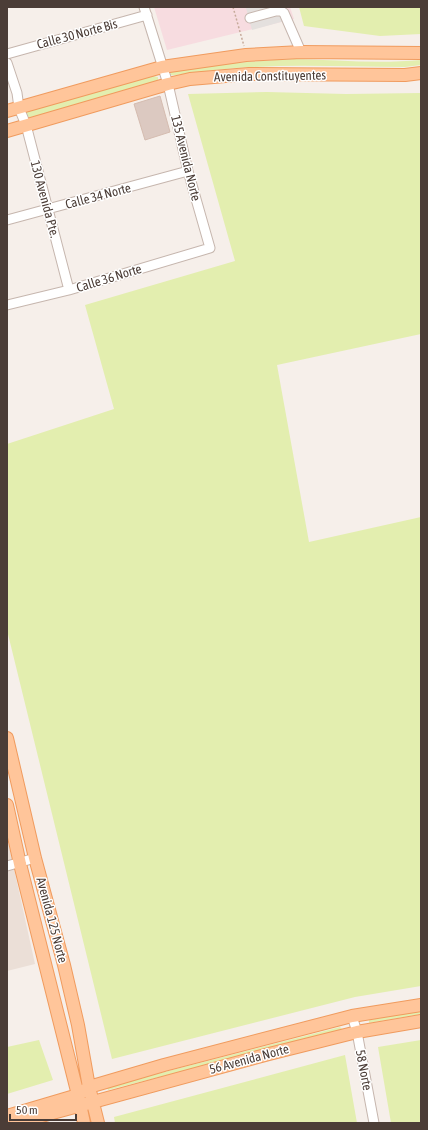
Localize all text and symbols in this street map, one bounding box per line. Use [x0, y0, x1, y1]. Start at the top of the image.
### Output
street label: Calle 30 Norte Bis [35, 16, 119, 52]
street label: Avenida Constituyentes [214, 68, 326, 84]
street label: 135 Avenida Norte [168, 114, 204, 203]
street label: 130 Avenida Pte. [28, 159, 62, 239]
street label: Calle 34 Norte [64, 180, 133, 212]
street label: Calle 36 Norte [75, 261, 143, 295]
street label: Avenida 125 Norte [33, 876, 71, 964]
street label: 56 Avenida Norte [208, 1041, 291, 1077]
street label: 58 Norte [353, 1048, 375, 1092]
scale bar [10, 1096, 76, 1122]
text: 50 m [16, 1103, 38, 1117]

